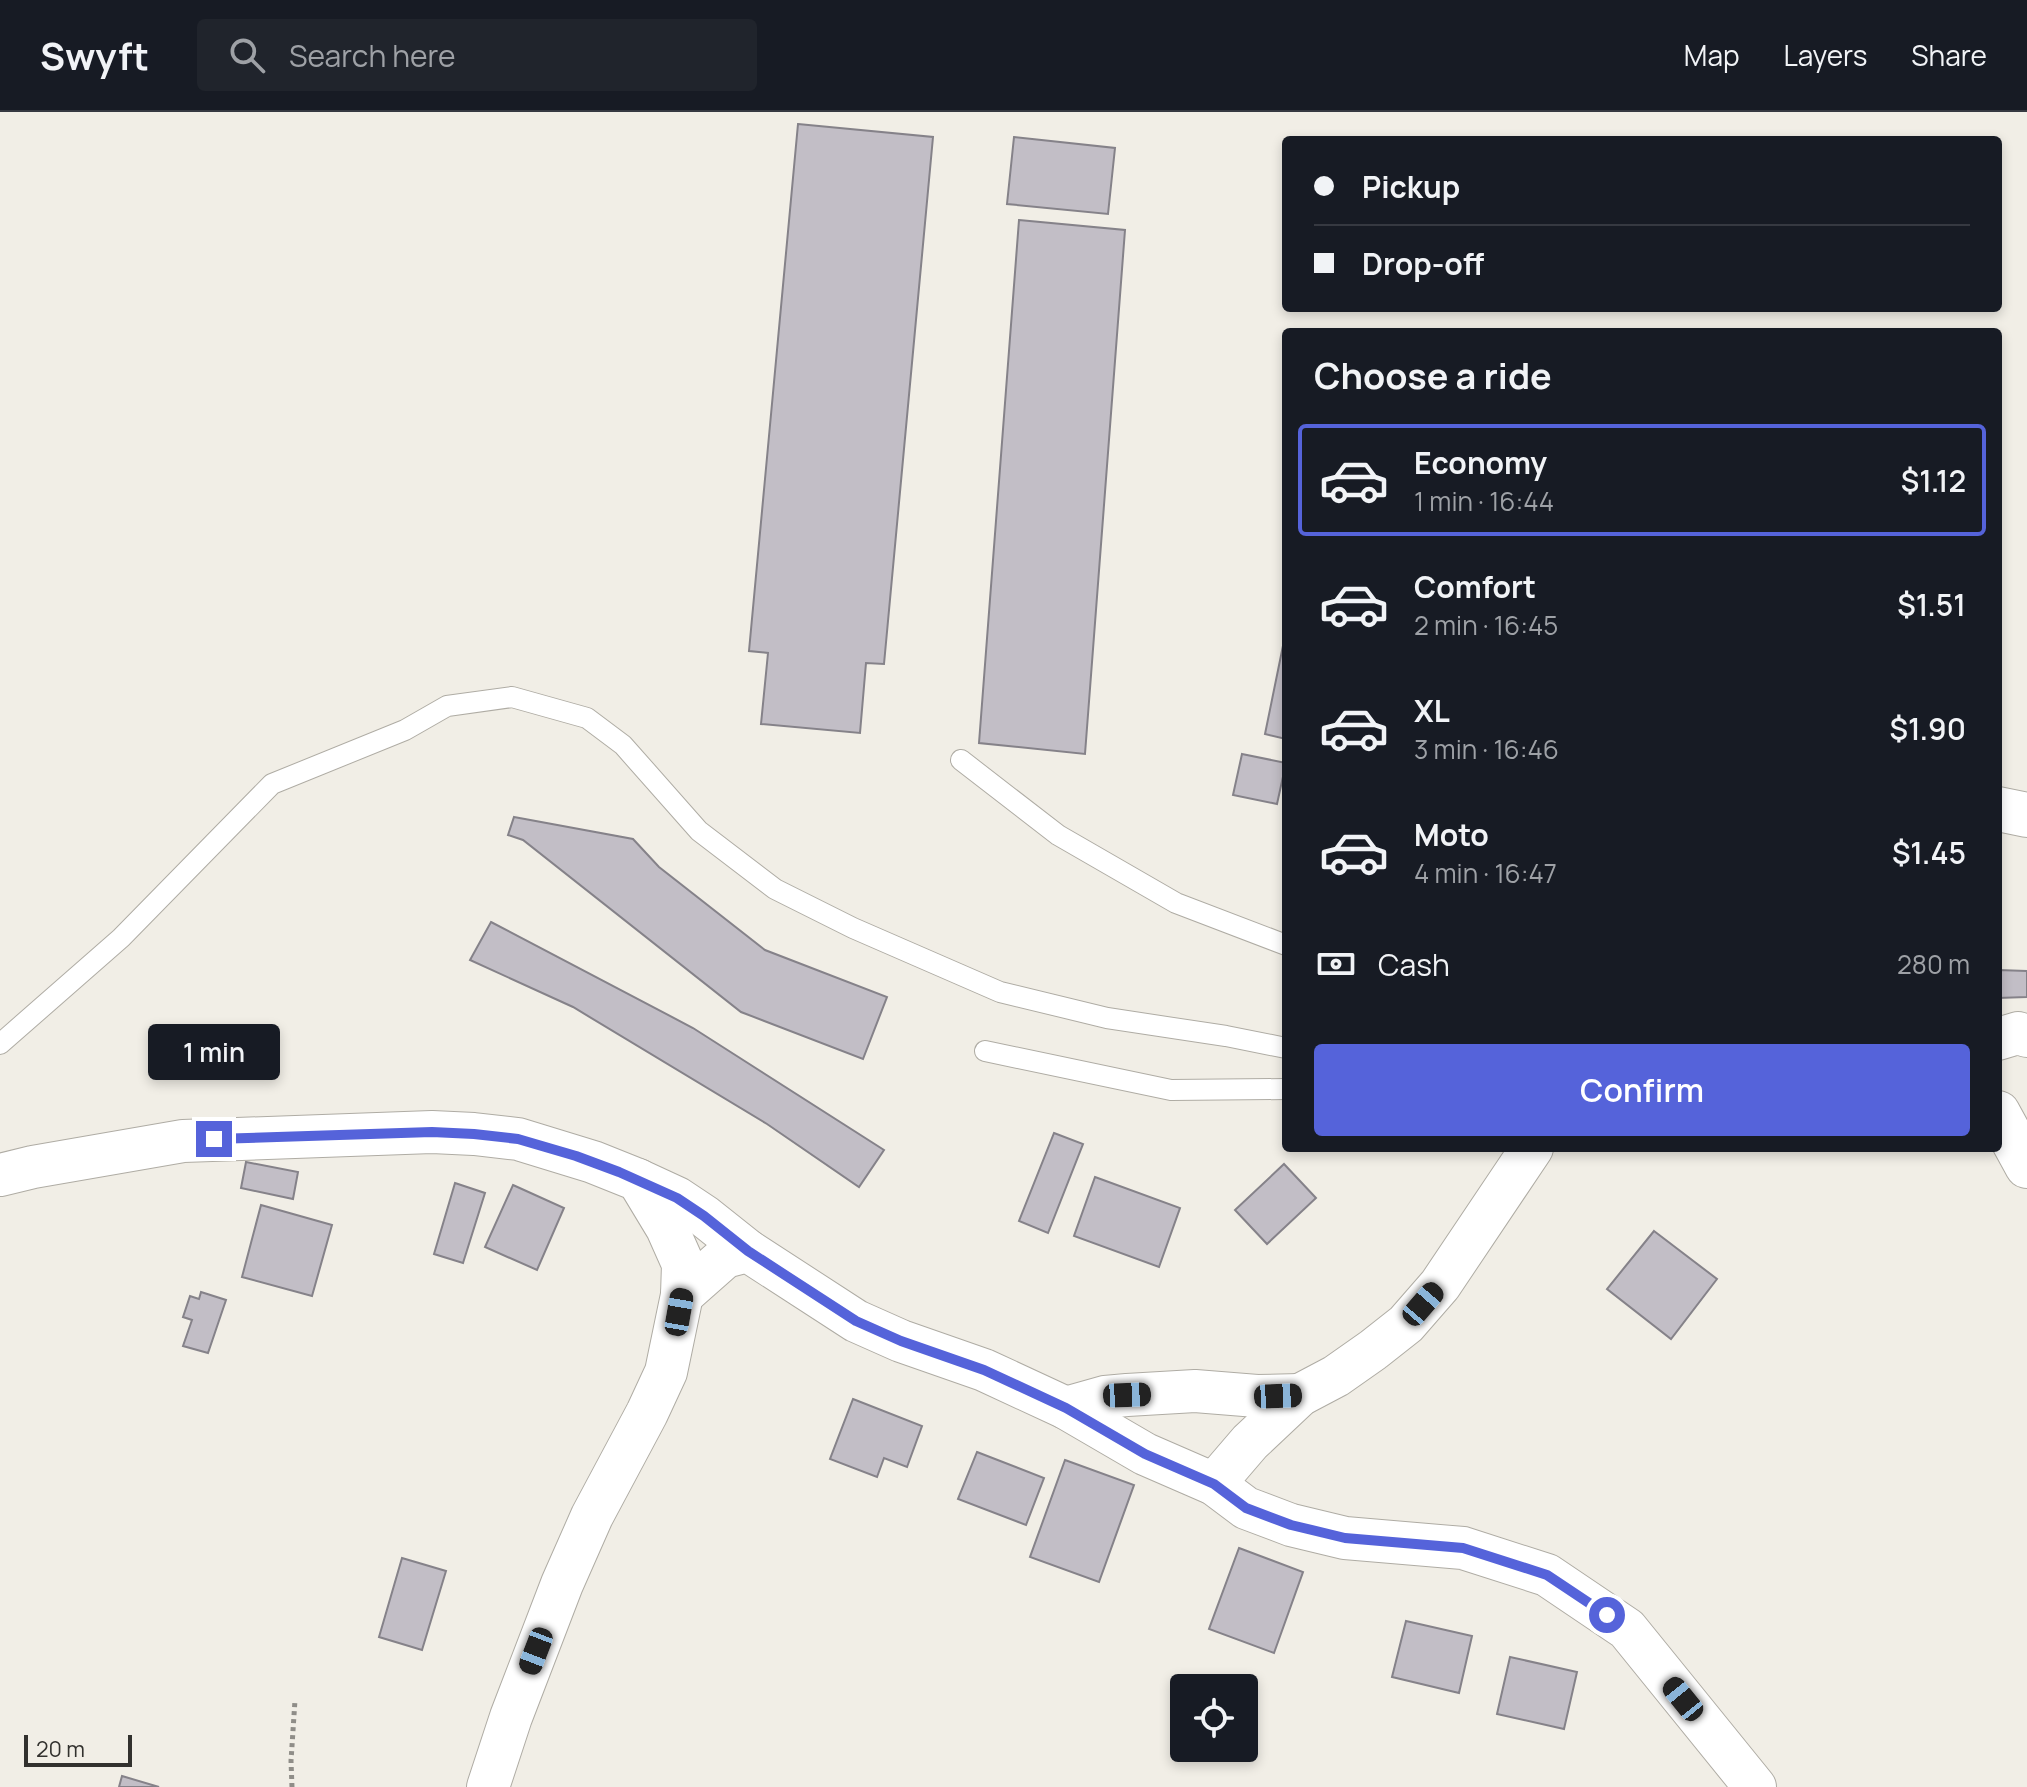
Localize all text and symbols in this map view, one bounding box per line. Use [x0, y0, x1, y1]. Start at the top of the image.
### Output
search box [197, 19, 757, 91]
text: Swyft [40, 29, 149, 81]
icon: search [225, 33, 269, 77]
text: Search here [289, 35, 456, 76]
text: Map [1684, 36, 1740, 74]
text: Layers [1784, 36, 1867, 74]
text: Share [1911, 36, 1987, 74]
text: Pickup [1362, 166, 1460, 207]
text: Drop-off [1362, 243, 1484, 284]
text: Choose a ride [1314, 351, 1552, 400]
text: Economy [1414, 442, 1547, 483]
icon: car [1318, 444, 1390, 516]
text: $1.12 [1901, 460, 1966, 501]
text: 1 min · 16:44 [1414, 483, 1554, 519]
text: Comfort [1414, 566, 1536, 607]
icon: car [1318, 568, 1390, 640]
text: $1.51 [1897, 584, 1966, 625]
text: 2 min · 16:45 [1414, 607, 1558, 643]
text: XL [1414, 690, 1450, 731]
icon: car [1318, 692, 1390, 764]
text: $1.90 [1890, 708, 1966, 749]
text: 3 min · 16:46 [1414, 731, 1559, 767]
text: Moto [1414, 814, 1489, 855]
icon: car [1318, 816, 1390, 888]
text: $1.45 [1892, 832, 1966, 873]
text: 4 min · 16:47 [1414, 855, 1557, 891]
icon: cash [1314, 942, 1358, 986]
text: Cash [1378, 944, 1450, 985]
text: 280 m [1897, 946, 1970, 982]
callout: 1 min [148, 1023, 280, 1079]
text: 1 min [183, 1034, 245, 1070]
button: Confirm [1314, 1044, 1970, 1136]
route end [196, 1121, 232, 1157]
car [1398, 1278, 1448, 1330]
car [663, 1286, 695, 1338]
car [1103, 1382, 1151, 1408]
car [1254, 1383, 1302, 1409]
route start [1589, 1597, 1625, 1633]
car [516, 1624, 556, 1678]
car [1659, 1673, 1707, 1725]
map controls [1170, 1674, 1258, 1762]
button: locate [1170, 1674, 1258, 1762]
scale bar [24, 1731, 132, 1767]
text: 20 m [36, 1734, 85, 1764]

